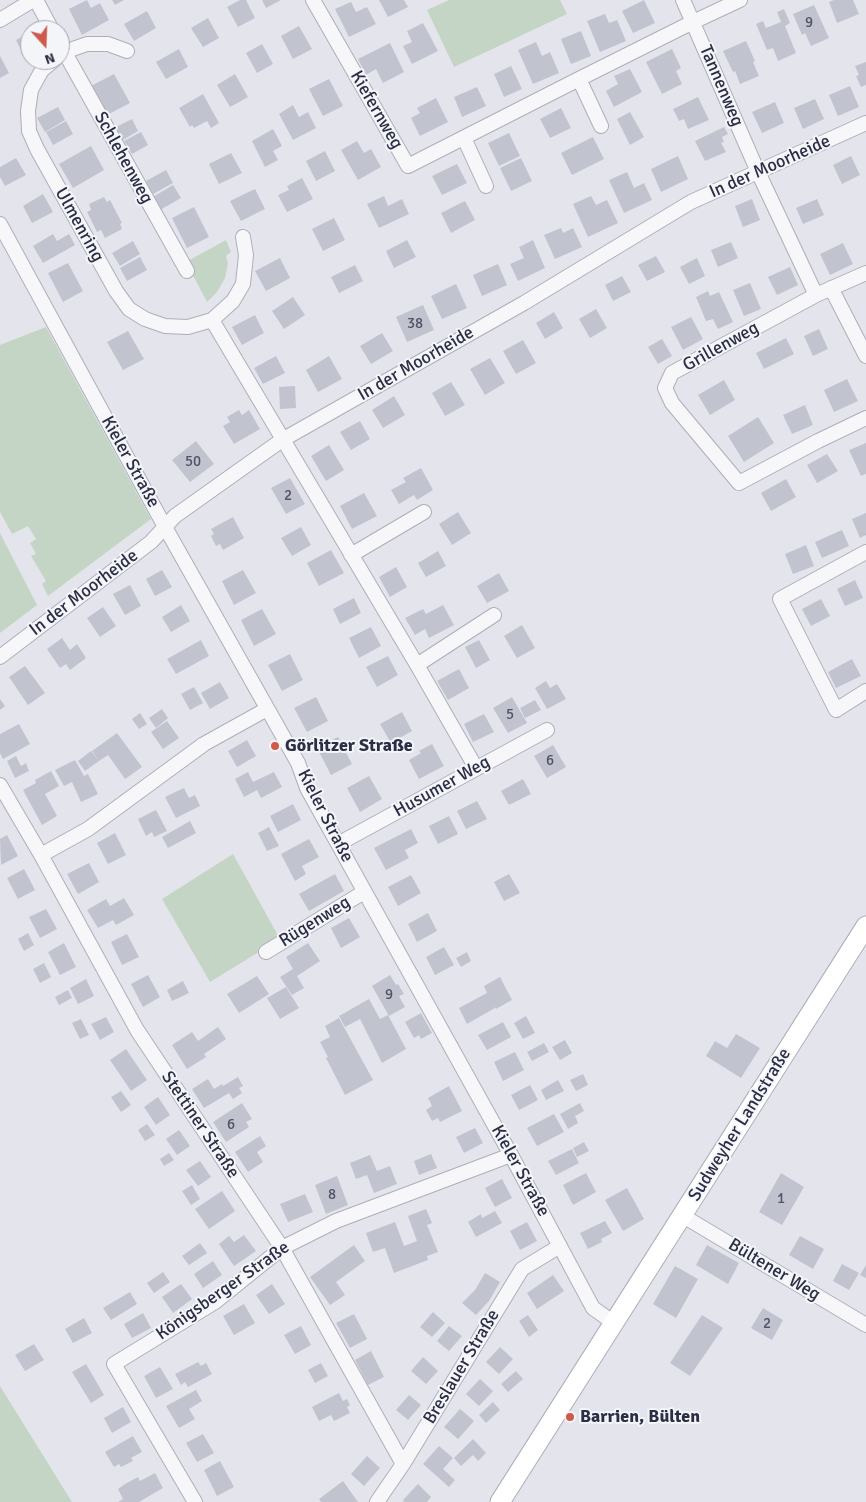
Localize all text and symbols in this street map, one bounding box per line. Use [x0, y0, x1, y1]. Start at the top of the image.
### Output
house number: 9 [805, 14, 813, 32]
north arrow [20, 20, 70, 70]
street label: Tannenweg [694, 42, 748, 130]
text: N [42, 49, 57, 68]
street label: Kiefernweg [345, 67, 407, 153]
street label: Schlehenweg [89, 108, 157, 208]
street label: In der Moorheide [706, 131, 834, 203]
street label: Ulmenring [50, 184, 108, 266]
house number: 38 [407, 315, 423, 333]
street label: Grillenweg [679, 317, 763, 377]
street label: In der Moorheide [354, 322, 478, 406]
street label: Kieler Straße [96, 412, 164, 512]
house number: 50 [185, 453, 201, 471]
house number: 2 [284, 487, 292, 505]
street label: In der Moorheide [25, 545, 143, 641]
house number: 5 [506, 706, 514, 724]
place label: Görlitzer Straße [285, 735, 413, 757]
marker: Görlitzer Straße [269, 740, 281, 752]
street label: Husumer Weg [390, 752, 494, 822]
house number: 6 [546, 752, 554, 770]
street label: Kieler Straße [292, 766, 358, 866]
street label: Rügenweg [276, 892, 354, 952]
house number: 9 [385, 986, 393, 1004]
street label: Sudweyher Landstraße [684, 1044, 796, 1206]
street label: Stettiner Straße [156, 1067, 244, 1183]
house number: 6 [227, 1116, 235, 1134]
street label: Kieler Straße [486, 1121, 554, 1221]
house number: 8 [328, 1186, 336, 1204]
house number: 1 [777, 1190, 785, 1208]
street label: Bültener Weg [724, 1234, 824, 1306]
street label: Königsberger Straße [152, 1237, 294, 1345]
street label: Breslauer Straße [419, 1306, 505, 1428]
house number: 2 [763, 1315, 771, 1333]
place label: Barrien, Bülten [580, 1406, 700, 1428]
marker: Barrien, Bülten [564, 1411, 576, 1423]

